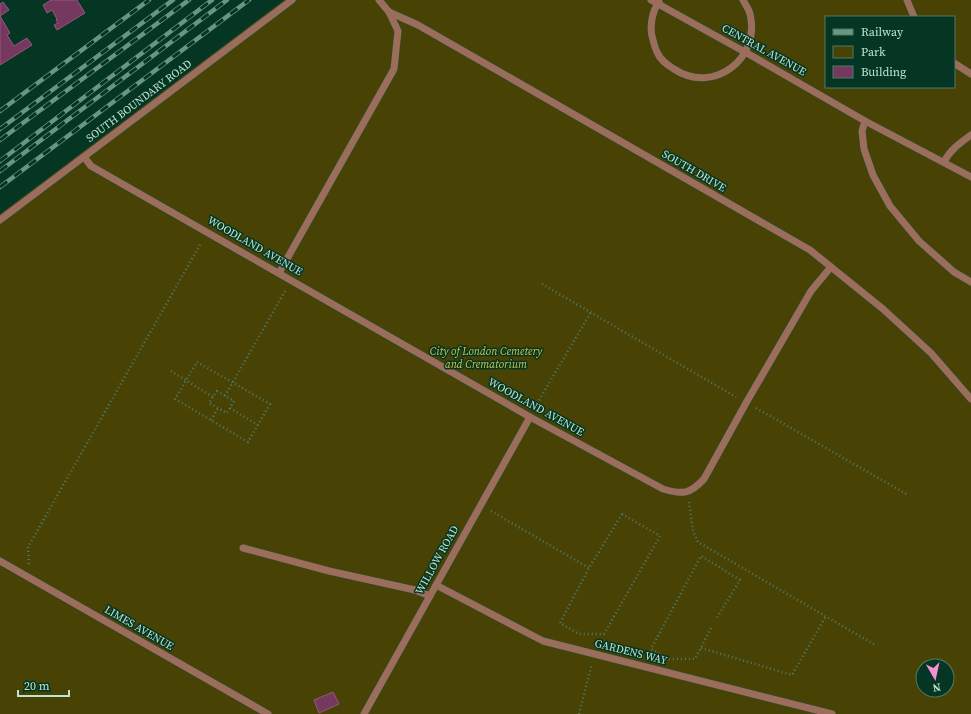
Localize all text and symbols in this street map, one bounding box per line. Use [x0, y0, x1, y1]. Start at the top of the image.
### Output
legend [825, 16, 955, 88]
street label: CENTRAL AVENUE [719, 21, 809, 80]
text: Railway [861, 24, 904, 40]
text: Park [861, 44, 886, 60]
street label: SOUTH BOUNDARY ROAD [83, 56, 195, 146]
text: Building [861, 64, 906, 80]
street label: SOUTH DRIVE [659, 147, 729, 196]
street label: WOODLAND AVENUE [205, 213, 306, 280]
park label: City of London Cemetery and Crematorium [430, 344, 543, 372]
street label: WOODLAND AVENUE [485, 374, 587, 440]
street label: WILLOW ROAD [412, 523, 462, 597]
street label: LIMES AVENUE [102, 602, 177, 654]
street label: GARDENS WAY [593, 636, 669, 668]
north arrow [915, 658, 955, 698]
scale bar [18, 672, 69, 698]
text: 20 m [24, 678, 50, 694]
text: N [931, 679, 942, 695]

